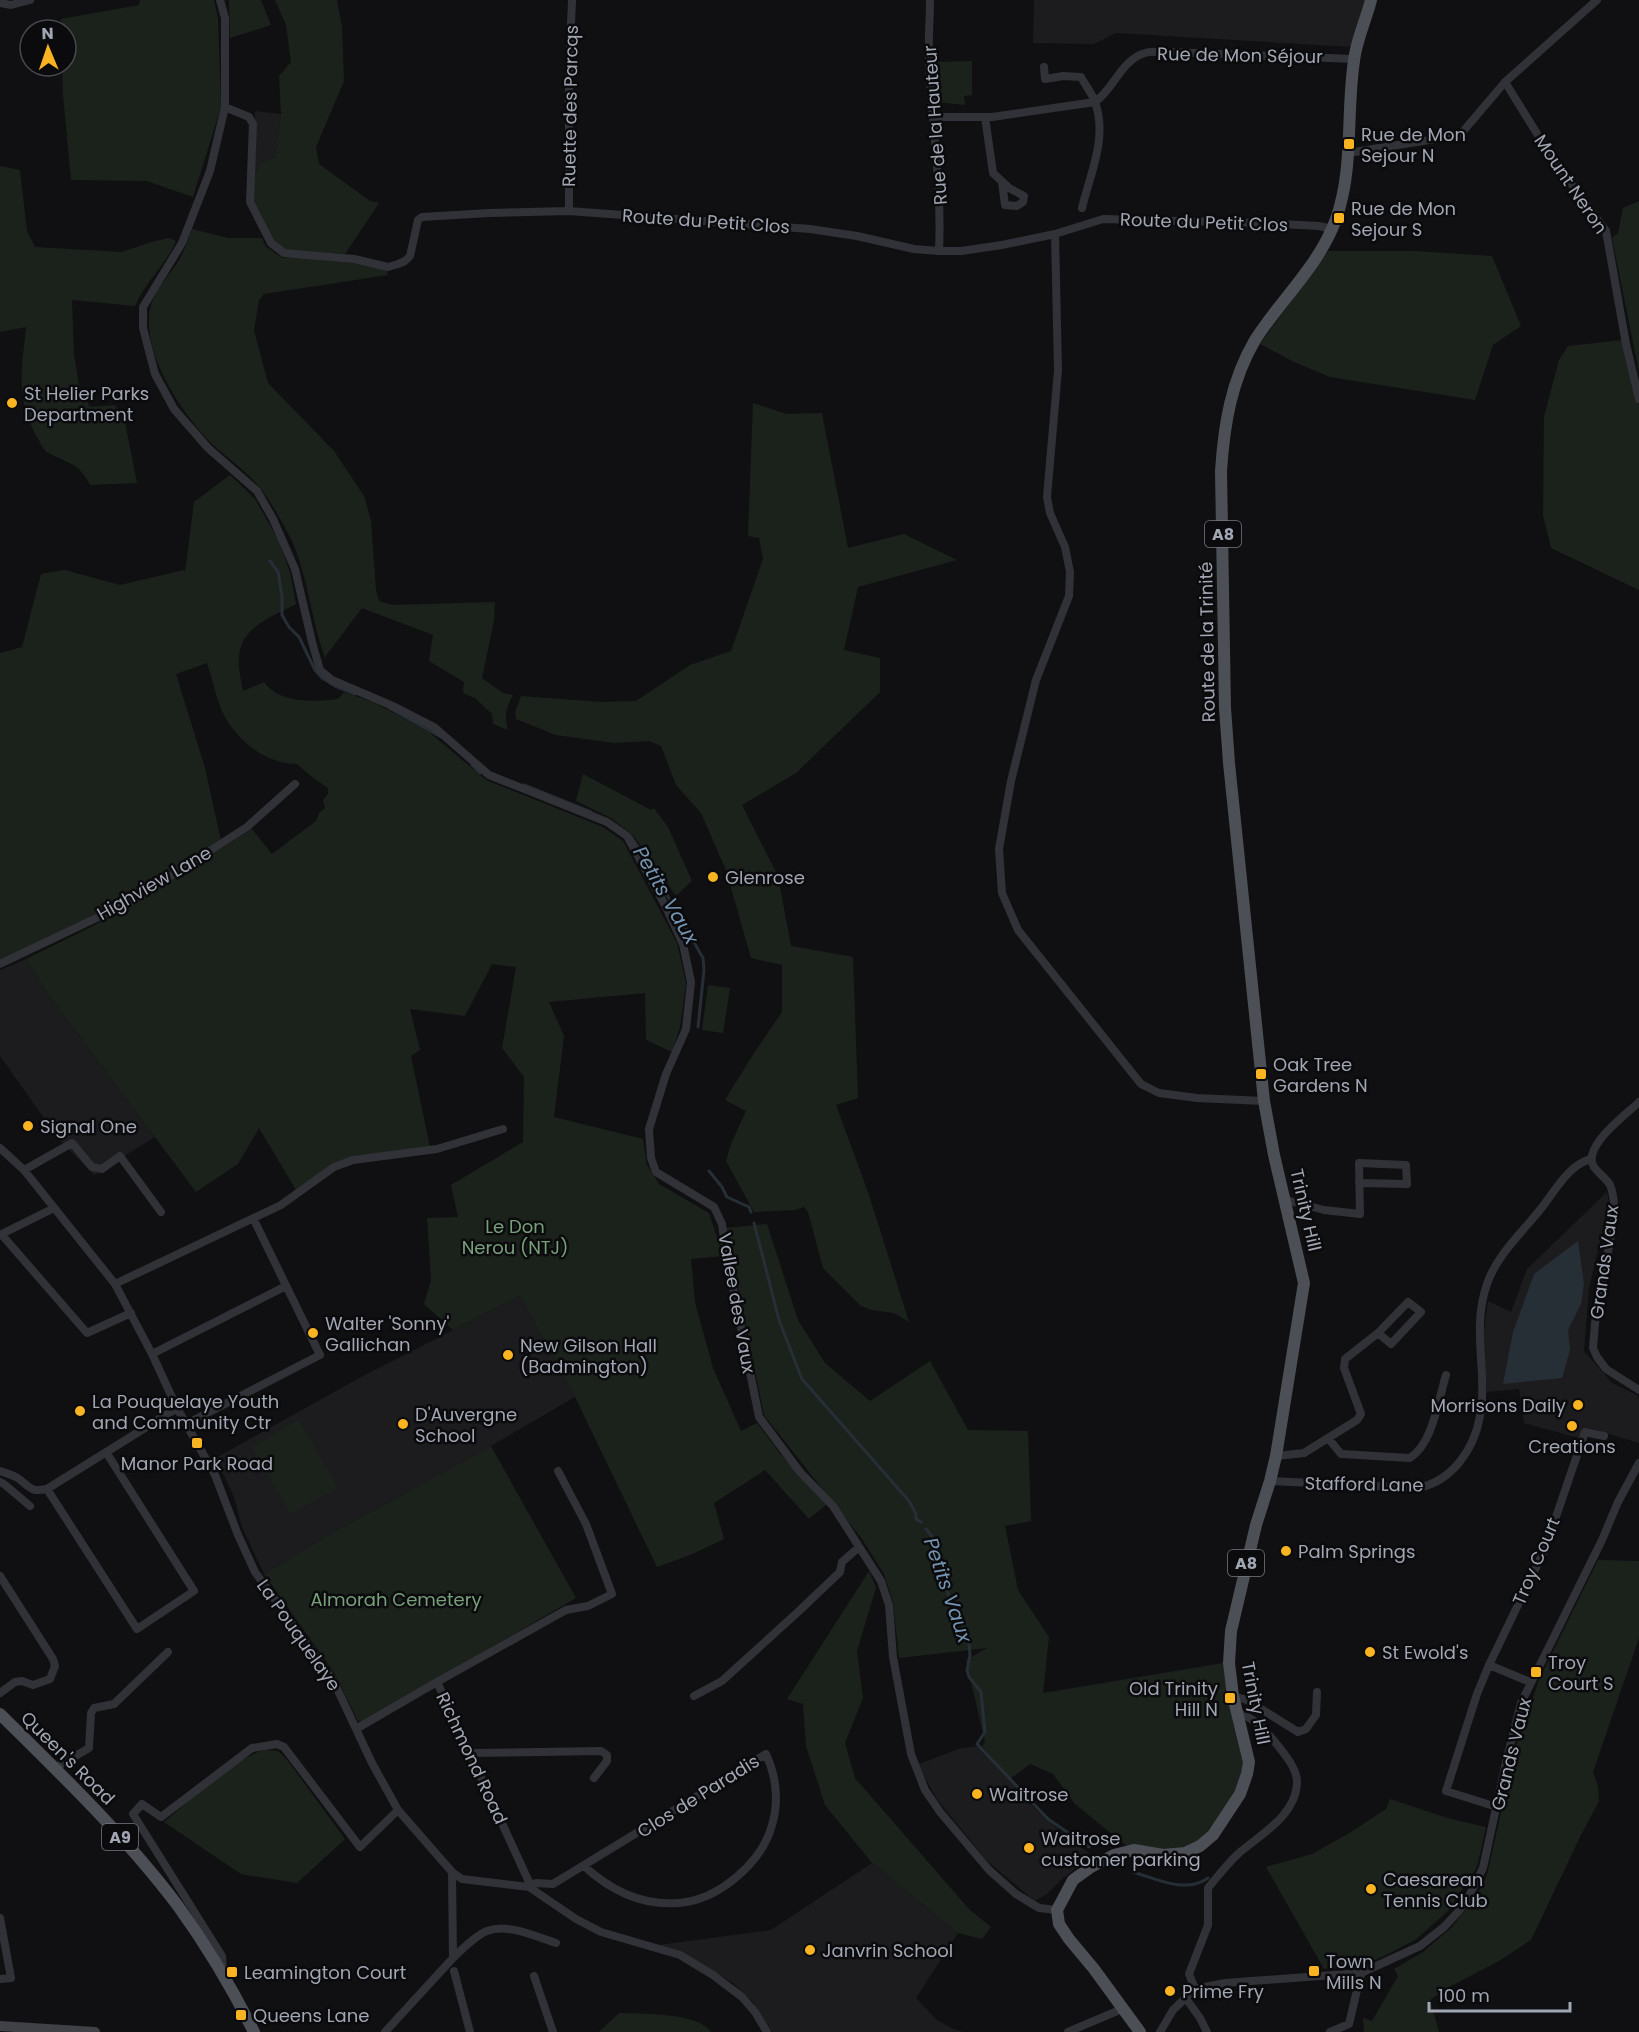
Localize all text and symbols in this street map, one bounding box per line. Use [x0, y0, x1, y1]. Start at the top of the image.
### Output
north arrow [18, 18, 78, 78]
text: N [41, 22, 54, 45]
street label: Ruette des Parcqs [556, 25, 584, 187]
street label: Rue de Mon Séjour [1157, 41, 1323, 69]
street label: Rue de la Hauteur [917, 44, 953, 206]
place label: Rue de Mon Sejour N [1361, 122, 1466, 168]
street label: Mount Neron [1528, 129, 1614, 239]
marker: Rue de Mon Sejour N [1342, 137, 1356, 151]
place label: Rue de Mon Sejour S [1351, 196, 1456, 242]
street label: Route du Petit Clos [621, 203, 791, 239]
street label: Route du Petit Clos [1120, 207, 1288, 237]
marker: Rue de Mon Sejour S [1332, 211, 1346, 225]
place label: St Helier Parks Department [24, 381, 149, 427]
marker: St Helier Parks Department [5, 396, 19, 410]
road number: A8 [1205, 521, 1241, 547]
street label: Route de la Trinité [1193, 562, 1221, 722]
street label: Highview Lane [92, 840, 216, 926]
water label: Petits Vaux [627, 841, 706, 951]
place label: Glenrose [725, 865, 805, 890]
marker: Glenrose [706, 870, 720, 884]
place label: Oak Tree Gardens N [1273, 1052, 1368, 1098]
marker: Oak Tree Gardens N [1254, 1067, 1268, 1081]
place label: Signal One [40, 1114, 137, 1139]
marker: Signal One [21, 1119, 35, 1133]
street label: Trinity Hill [1284, 1166, 1328, 1254]
street label: Grands Vaux [1584, 1203, 1624, 1321]
park label: Le Don Nerou (NTJ) [462, 1214, 568, 1260]
street label: Vallee des Vaux [712, 1231, 762, 1376]
place label: Walter 'Sonny' Gallichan [325, 1311, 450, 1357]
marker: Walter 'Sonny' Gallichan [306, 1326, 320, 1340]
place label: New Gilson Hall (Badmington) [520, 1333, 657, 1379]
marker: New Gilson Hall (Badmington) [501, 1348, 515, 1362]
place label: La Pouquelaye Youth and Community Ctr [92, 1389, 279, 1435]
place label: Morrisons Daily [1431, 1393, 1566, 1418]
marker: Morrisons Daily [1571, 1398, 1585, 1412]
place label: D'Auvergne School [415, 1402, 517, 1448]
marker: La Pouquelaye Youth and Community Ctr [73, 1404, 87, 1418]
marker: D'Auvergne School [396, 1417, 410, 1431]
marker: Creations [1565, 1419, 1579, 1433]
place label: Creations [1528, 1434, 1616, 1459]
marker: Manor Park Road [190, 1436, 204, 1450]
place label: Manor Park Road [121, 1451, 273, 1476]
street label: Stafford Lane [1304, 1470, 1424, 1498]
street label: Troy Court [1506, 1513, 1566, 1609]
water label: Petits Vaux [917, 1534, 979, 1648]
place label: Palm Springs [1298, 1539, 1415, 1564]
marker: Palm Springs [1279, 1544, 1293, 1558]
road number: A8 [1228, 1550, 1264, 1576]
street label: La Pouquelaye [251, 1574, 347, 1696]
park label: Almorah Cemetery [310, 1587, 482, 1612]
place label: St Ewold's [1382, 1640, 1468, 1665]
marker: St Ewold's [1363, 1645, 1377, 1659]
place label: Troy Court S [1548, 1650, 1614, 1696]
street label: Trinity Hill [1236, 1659, 1276, 1747]
marker: Troy Court S [1529, 1665, 1543, 1679]
place label: Old Trinity Hill N [1129, 1676, 1218, 1722]
street label: Richmond Road [430, 1688, 514, 1828]
marker: Old Trinity Hill N [1223, 1691, 1237, 1705]
street label: Grands Vaux [1485, 1695, 1537, 1813]
street label: Queen's Road [16, 1706, 120, 1810]
street label: Clos de Paradis [632, 1748, 764, 1844]
place label: Waitrose [989, 1782, 1069, 1807]
marker: Waitrose [970, 1787, 984, 1801]
road number: A9 [102, 1824, 138, 1850]
place label: Waitrose customer parking [1041, 1826, 1201, 1872]
marker: Waitrose customer parking [1022, 1841, 1036, 1855]
place label: Caesarean Tennis Club [1383, 1867, 1488, 1913]
marker: Caesarean Tennis Club [1364, 1882, 1378, 1896]
place label: Janvrin School [822, 1938, 953, 1963]
marker: Janvrin School [803, 1943, 817, 1957]
place label: Town Mills N [1326, 1949, 1382, 1995]
place label: Leamington Court [244, 1960, 406, 1985]
marker: Town Mills N [1307, 1964, 1321, 1978]
marker: Leamington Court [225, 1965, 239, 1979]
scale bar [1429, 1975, 1570, 2013]
place label: Prime Fry [1182, 1979, 1264, 2004]
text: 100 m [1438, 1983, 1490, 2008]
marker: Prime Fry [1163, 1984, 1177, 1998]
place label: Queens Lane [253, 2003, 369, 2028]
marker: Queens Lane [234, 2008, 248, 2022]

